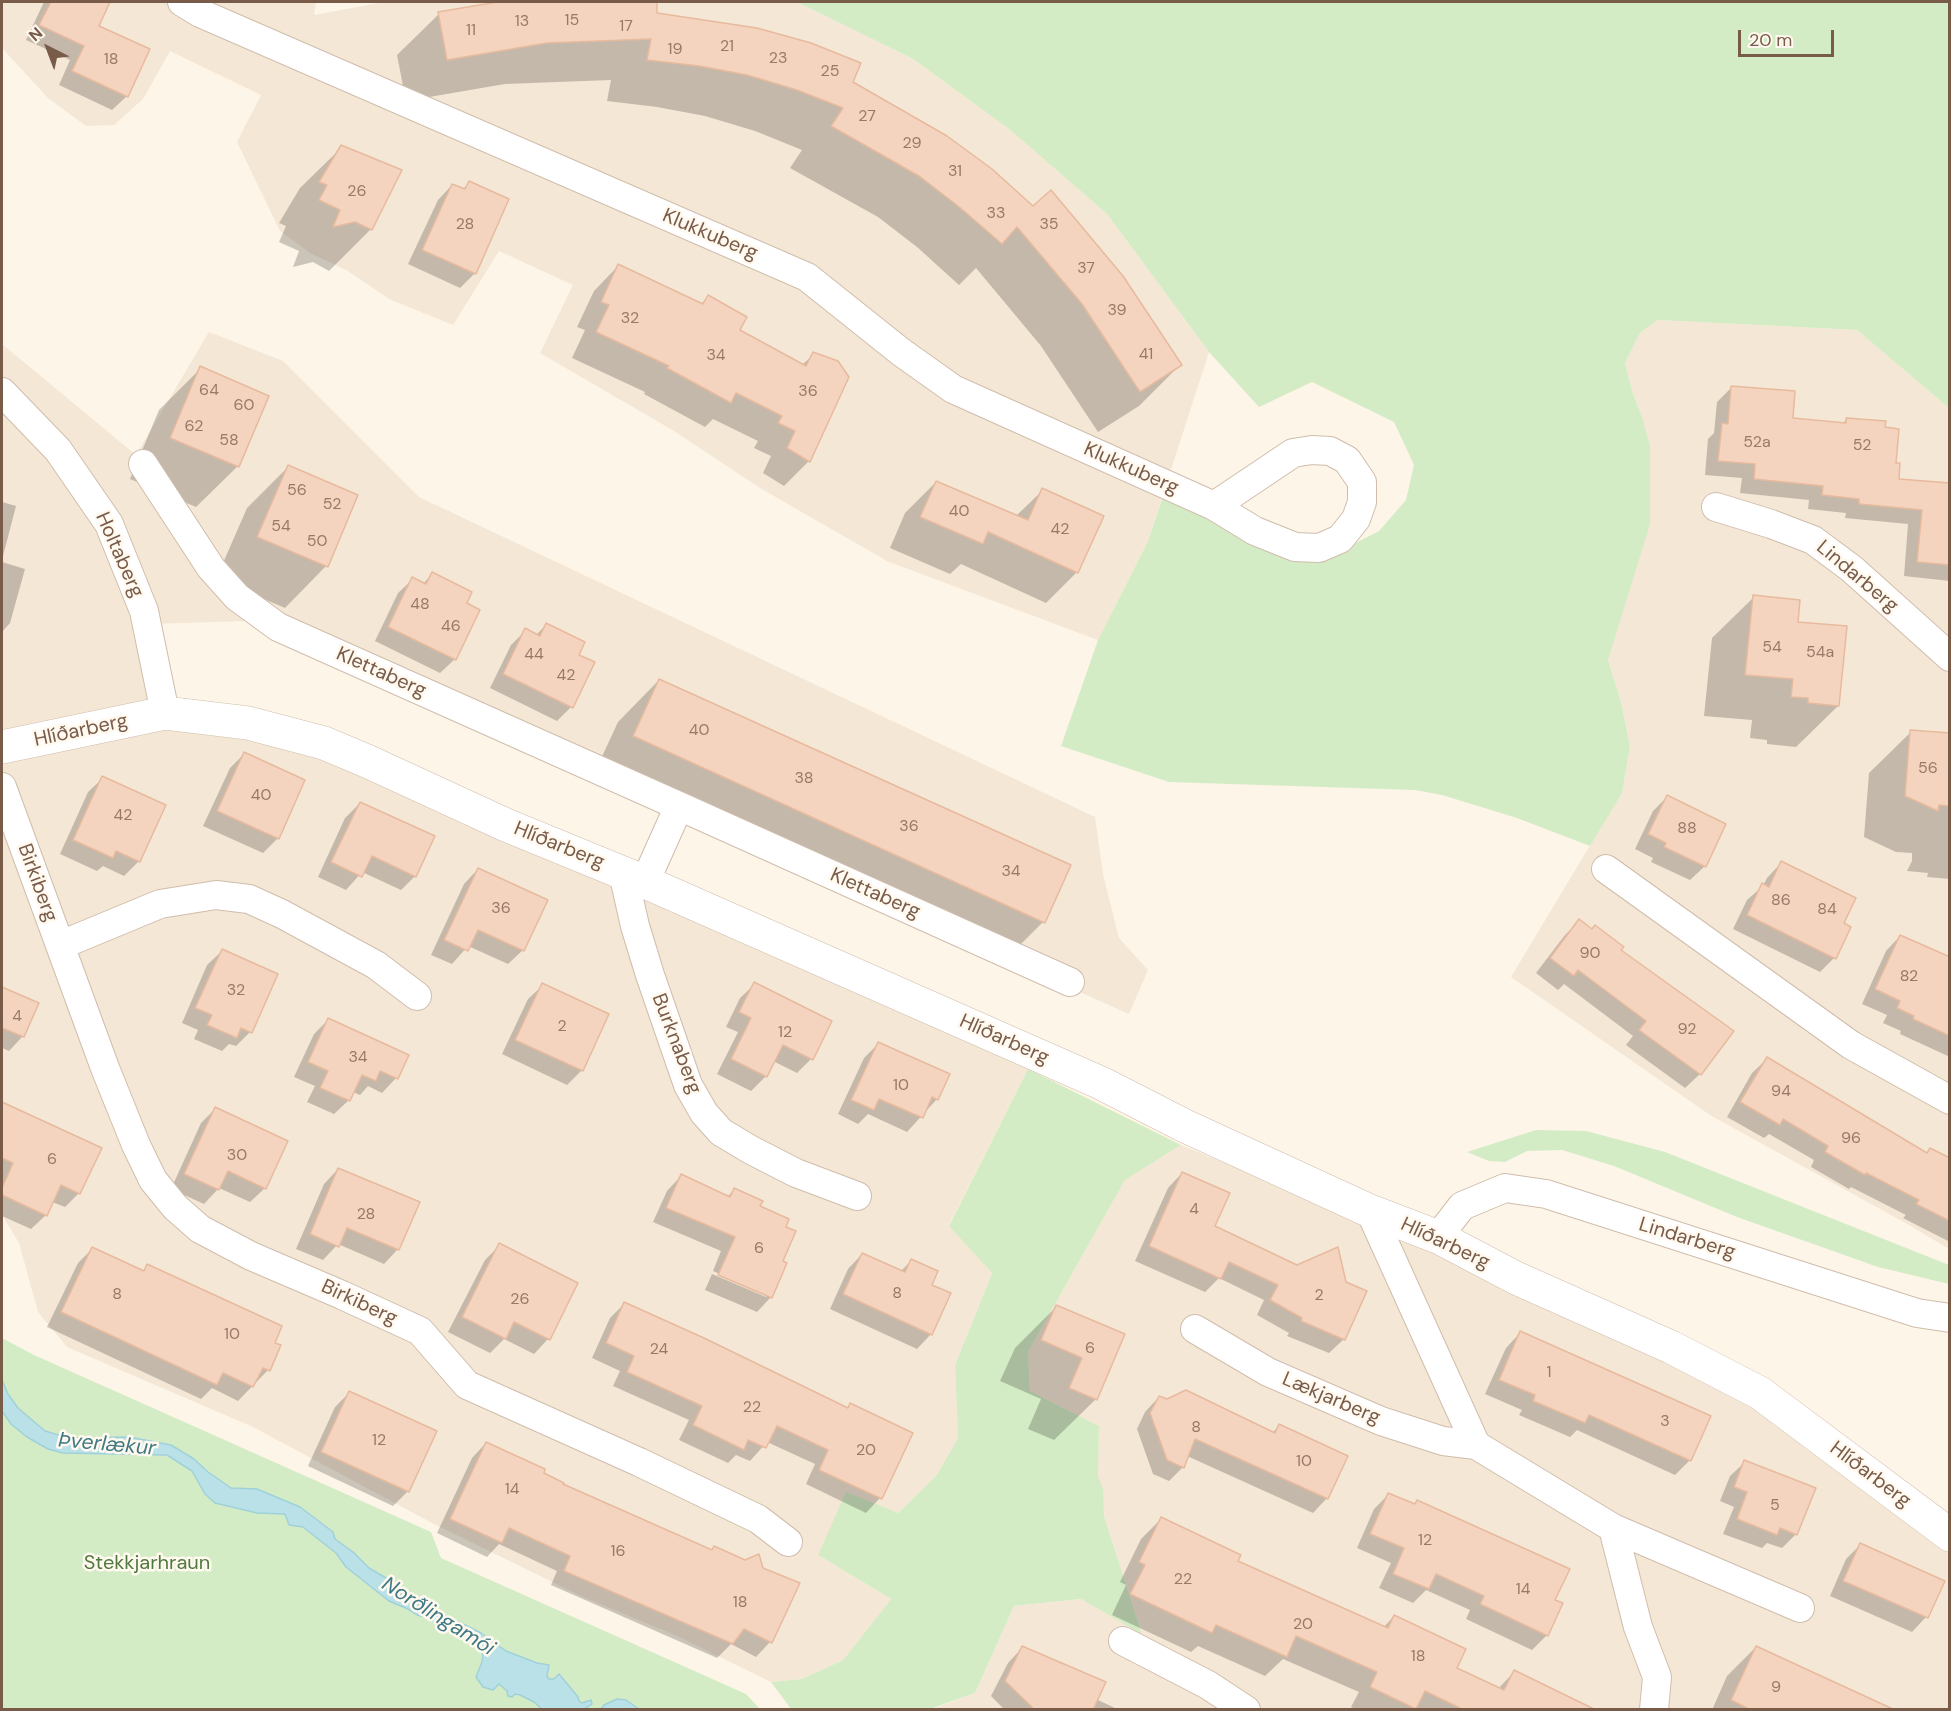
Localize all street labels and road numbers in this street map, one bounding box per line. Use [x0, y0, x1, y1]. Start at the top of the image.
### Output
street label: Klukkuberg [659, 204, 761, 266]
street label: Klukkuberg [1080, 437, 1182, 501]
street label: Holtaberg [90, 509, 148, 601]
street label: Lindarberg [1811, 536, 1903, 618]
street label: Klettaberg [332, 643, 430, 703]
street label: Hlíðarberg [32, 709, 130, 753]
street label: Hlíðarberg [510, 817, 608, 875]
street label: Birkiberg [12, 841, 62, 925]
street label: Klettaberg [826, 864, 924, 924]
street label: Burknaberg [646, 990, 706, 1098]
street label: Hlíðarberg [956, 1010, 1052, 1070]
street label: Hlíðarberg [1397, 1213, 1493, 1275]
street label: Lindarberg [1636, 1213, 1738, 1265]
street label: Birkiberg [317, 1275, 401, 1331]
street label: Lækjarberg [1278, 1368, 1384, 1430]
street label: Hlíðarberg [1825, 1437, 1915, 1513]

